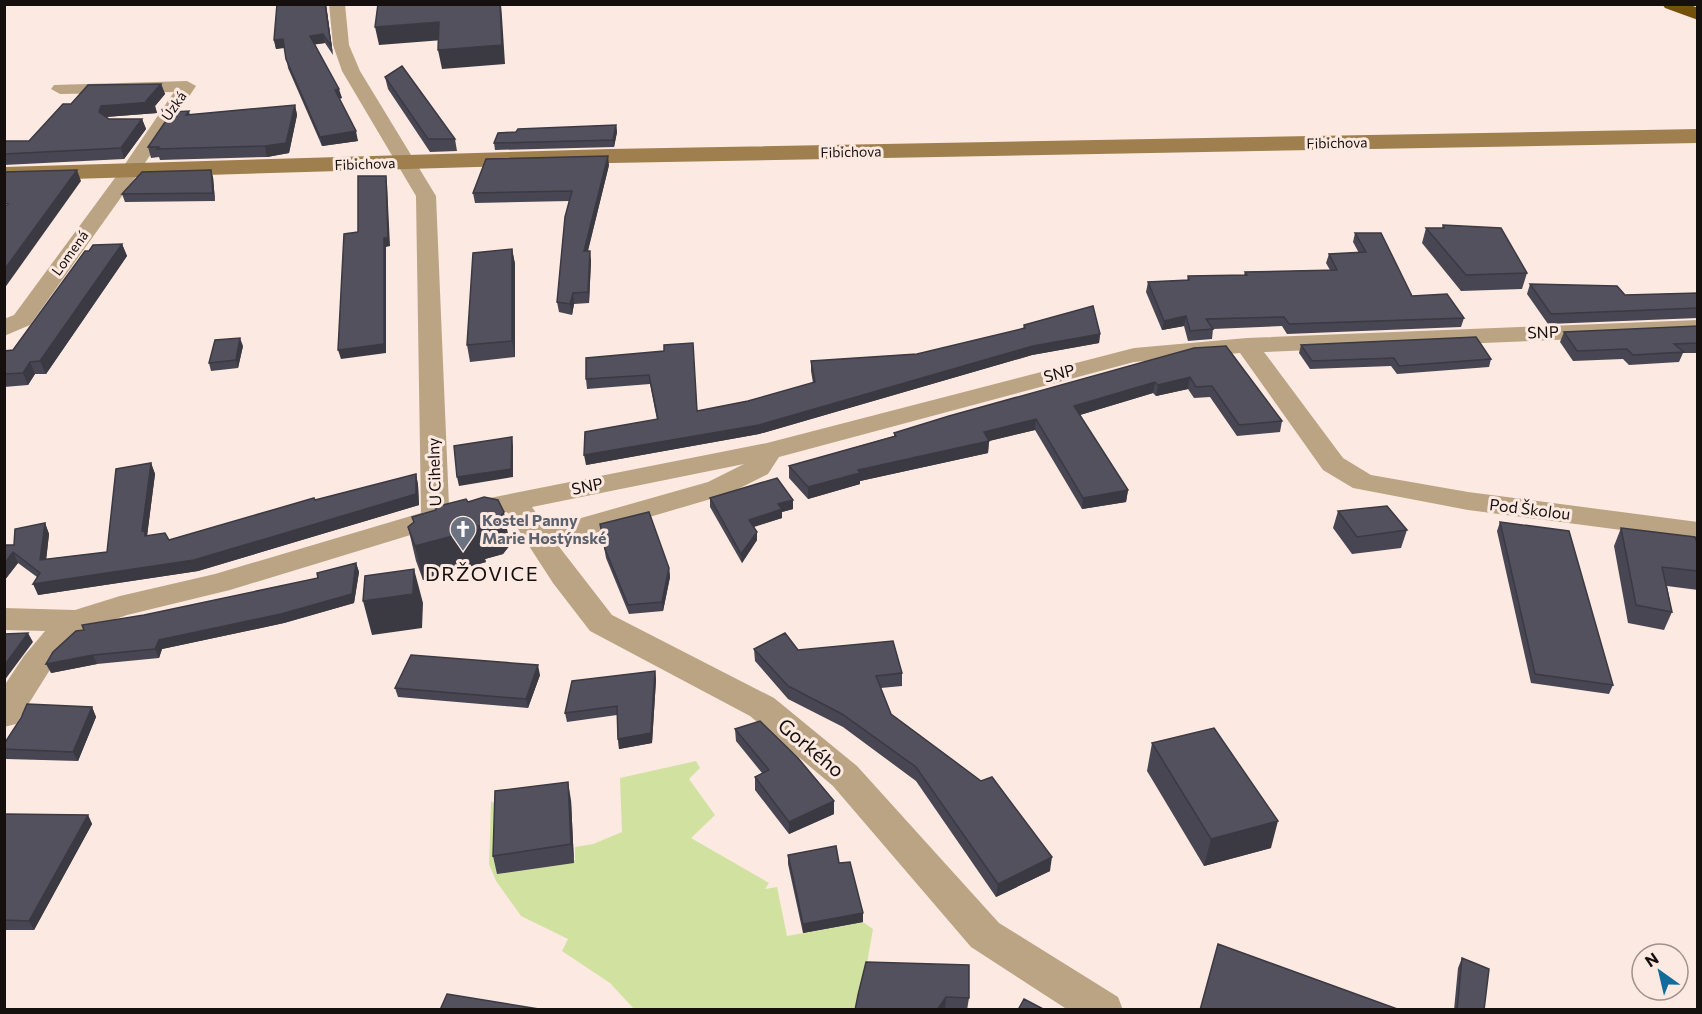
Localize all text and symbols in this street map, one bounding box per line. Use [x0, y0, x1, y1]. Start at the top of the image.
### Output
street label: Úzká [157, 88, 190, 124]
street label: Fibichova [1306, 133, 1368, 152]
street label: Fibichova [820, 142, 882, 161]
street label: Fibichova [334, 154, 396, 173]
street label: Lomená [48, 227, 92, 278]
street label: SNP [1527, 321, 1559, 342]
street label: SNP [1041, 359, 1076, 386]
street label: U Cihelny [423, 437, 444, 507]
street label: SNP [570, 473, 604, 498]
street label: Pod Školou [1488, 494, 1572, 523]
place label: Kostel Panny Marie Hostýnské [482, 510, 606, 547]
church icon: Kostel Panny Marie Hostýnské [448, 514, 478, 552]
district label: DRŽOVICE [425, 561, 539, 585]
street label: Gorkého [774, 713, 850, 782]
north arrow [1630, 942, 1690, 1002]
text: N [1641, 948, 1662, 970]

